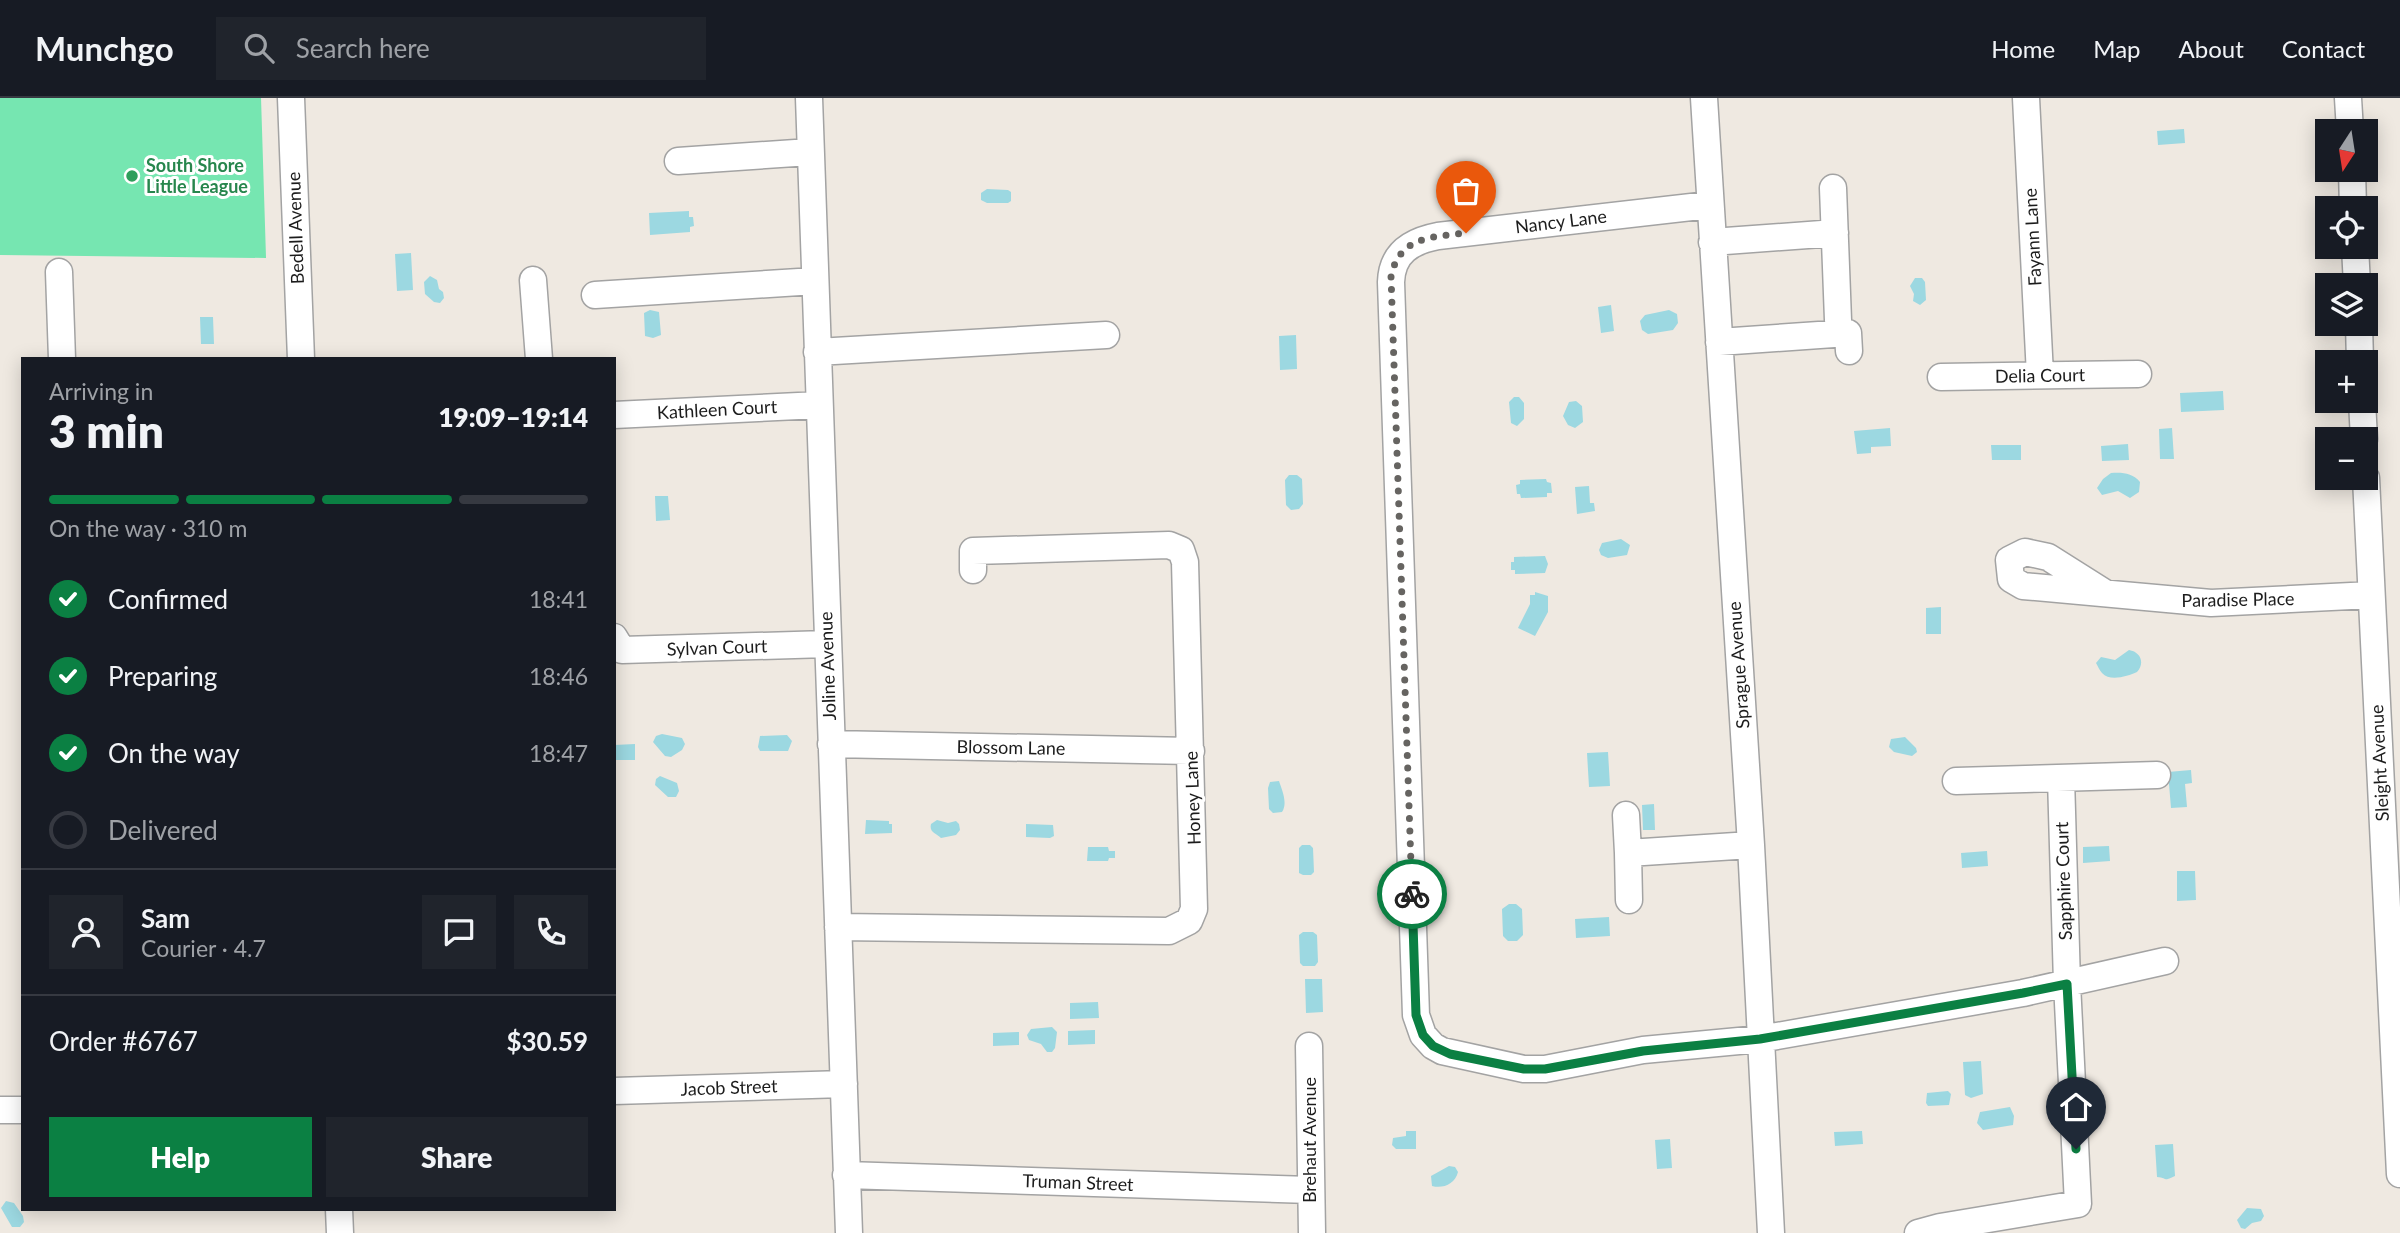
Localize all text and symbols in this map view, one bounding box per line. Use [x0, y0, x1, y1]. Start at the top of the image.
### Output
search box [216, 17, 706, 80]
text: Munchgo [35, 28, 174, 68]
icon: search [240, 29, 278, 67]
text: Search here [296, 32, 430, 64]
text: Home [1991, 34, 2055, 63]
text: Map [2093, 34, 2141, 63]
text: About [2179, 34, 2244, 63]
text: Contact [2282, 34, 2365, 63]
north arrow [2315, 119, 2378, 182]
map controls [2315, 119, 2378, 490]
place label: South Shore Little League [146, 154, 248, 197]
pin [1436, 161, 1496, 233]
marker: South Shore Little League [124, 168, 140, 184]
street label: Bedell Avenue [282, 171, 308, 285]
icon: bag [1447, 172, 1485, 210]
street label: Fayann Lane [2018, 187, 2046, 287]
button: locate [2315, 196, 2378, 259]
street label: Nancy Lane [1514, 204, 1608, 238]
button: layers [2315, 273, 2378, 336]
button: + [2315, 350, 2378, 413]
street label: Delia Court [1995, 363, 2086, 387]
text: Arriving in [49, 377, 153, 405]
street label: Kathleen Court [656, 395, 778, 423]
text: 19:09–19:14 [438, 401, 588, 433]
text: 3 min [49, 403, 164, 458]
button: − [2315, 427, 2378, 490]
text: On the way · 310 m [49, 514, 248, 542]
icon: check [49, 580, 87, 618]
text: Confirmed [108, 583, 228, 615]
text: 18:41 [529, 585, 588, 613]
street label: Paradise Place [2181, 587, 2295, 611]
street label: Sprague Avenue [1723, 601, 1753, 729]
street label: Joline Avenue [814, 611, 840, 721]
street label: Sylvan Court [666, 634, 768, 660]
icon: check [49, 657, 87, 695]
text: Preparing [108, 660, 217, 692]
text: 18:46 [529, 662, 588, 690]
street label: Sleight Avenue [2365, 704, 2393, 822]
icon: check [49, 734, 87, 772]
street label: Blossom Lane [956, 735, 1066, 759]
text: On the way [108, 737, 240, 769]
text: 18:47 [529, 739, 588, 767]
street label: Honey Lane [1179, 751, 1205, 845]
text: Delivered [108, 814, 218, 846]
street label: Sapphire Court [2050, 821, 2076, 941]
courier [1377, 859, 1447, 929]
icon: bike [1393, 875, 1431, 913]
button: person [49, 895, 123, 969]
button: chat [422, 895, 496, 969]
button: phone [514, 895, 588, 969]
text: Sam [141, 902, 190, 934]
text: Courier · 4.7 [141, 934, 266, 962]
text: Order #6767 [49, 1025, 198, 1057]
text: $30.59 [506, 1025, 588, 1057]
street label: Jacob Street [680, 1074, 778, 1100]
street label: Brehaut Avenue [1298, 1077, 1320, 1203]
pin [2046, 1077, 2106, 1149]
icon: home [2057, 1088, 2095, 1126]
button: Help [49, 1117, 312, 1197]
button: Share [326, 1117, 588, 1197]
street label: Truman Street [1022, 1169, 1134, 1195]

